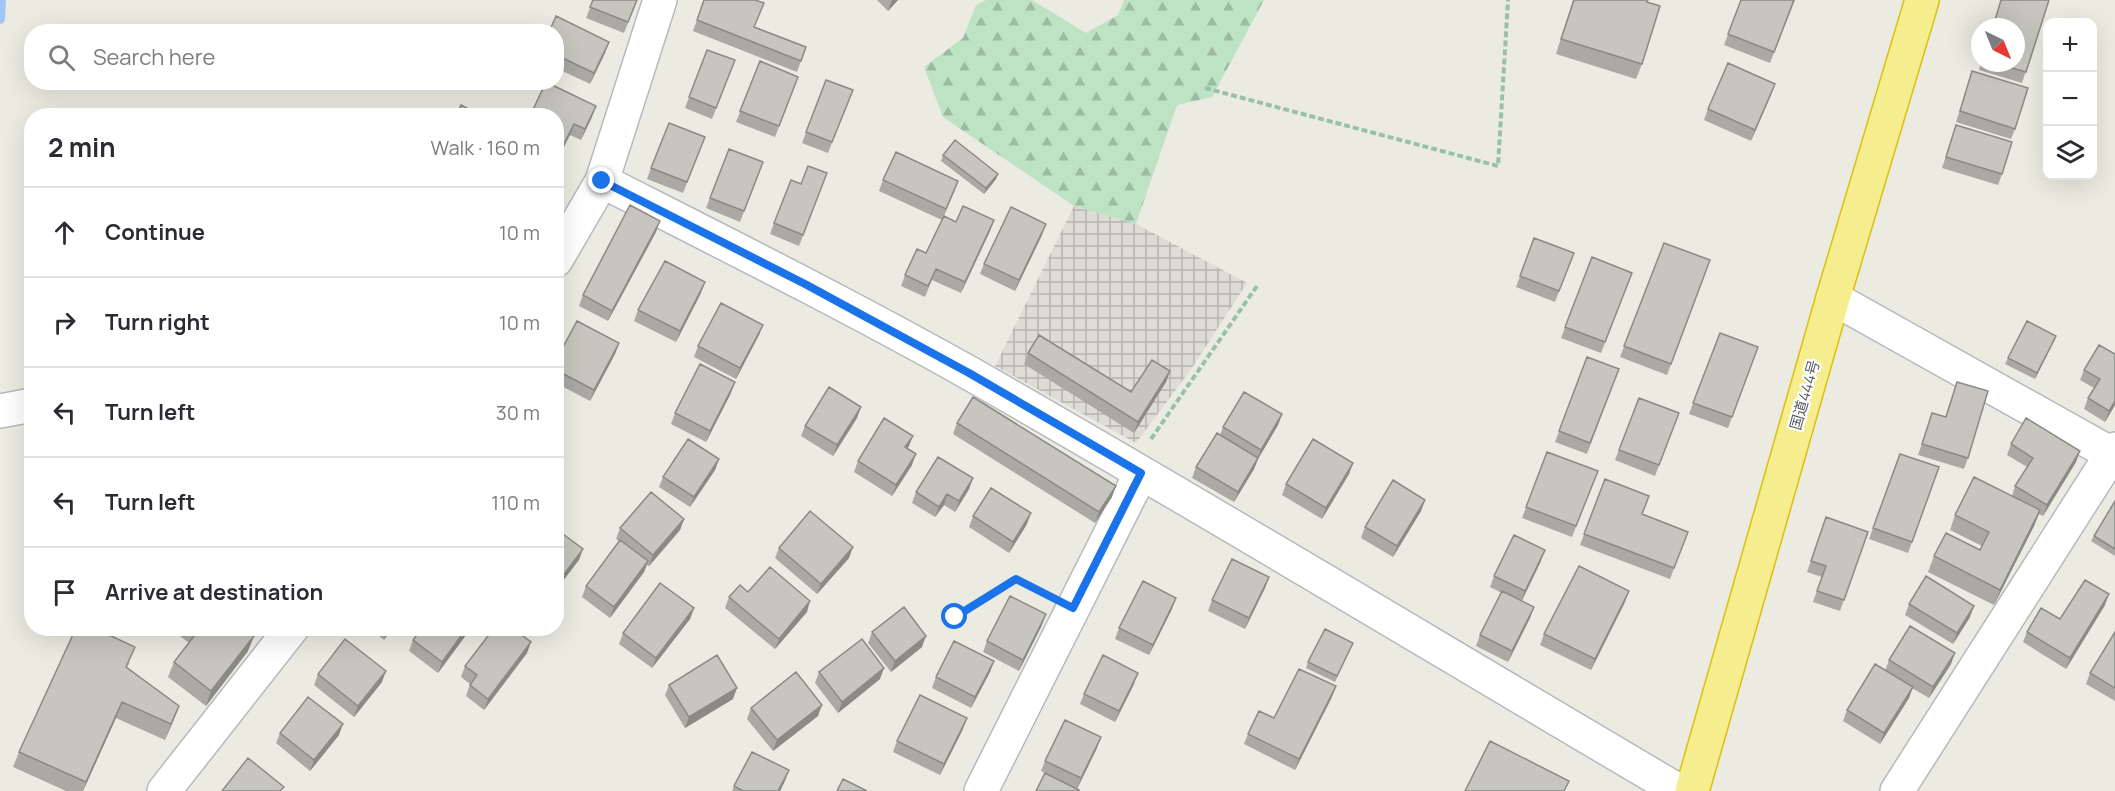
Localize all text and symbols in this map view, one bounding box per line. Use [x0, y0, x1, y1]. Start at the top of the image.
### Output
north arrow [1971, 18, 2025, 72]
map controls [2043, 18, 2097, 180]
button: + [2043, 18, 2097, 72]
search box [24, 24, 564, 90]
icon: search [45, 41, 78, 74]
text: Search here [93, 42, 215, 72]
button: − [2043, 72, 2097, 126]
button: layers [2043, 126, 2097, 180]
text: 2 min [48, 129, 116, 165]
text: Walk · 160 m [431, 134, 540, 161]
route end [588, 167, 614, 193]
icon: ahead [48, 216, 81, 249]
text: Continue [105, 217, 205, 247]
text: 10 m [499, 219, 540, 246]
icon: right [48, 306, 81, 339]
text: Turn right [105, 307, 210, 337]
text: 10 m [499, 309, 540, 336]
street label: 国道444号 [1785, 357, 1825, 432]
icon: left [48, 396, 81, 429]
text: Turn left [105, 397, 195, 427]
text: 30 m [496, 399, 540, 426]
icon: left [48, 486, 81, 519]
text: Turn left [105, 487, 195, 517]
text: 110 m [491, 489, 540, 516]
icon: arrive [48, 576, 81, 609]
text: Arrive at destination [105, 577, 323, 607]
route start [941, 603, 967, 629]

